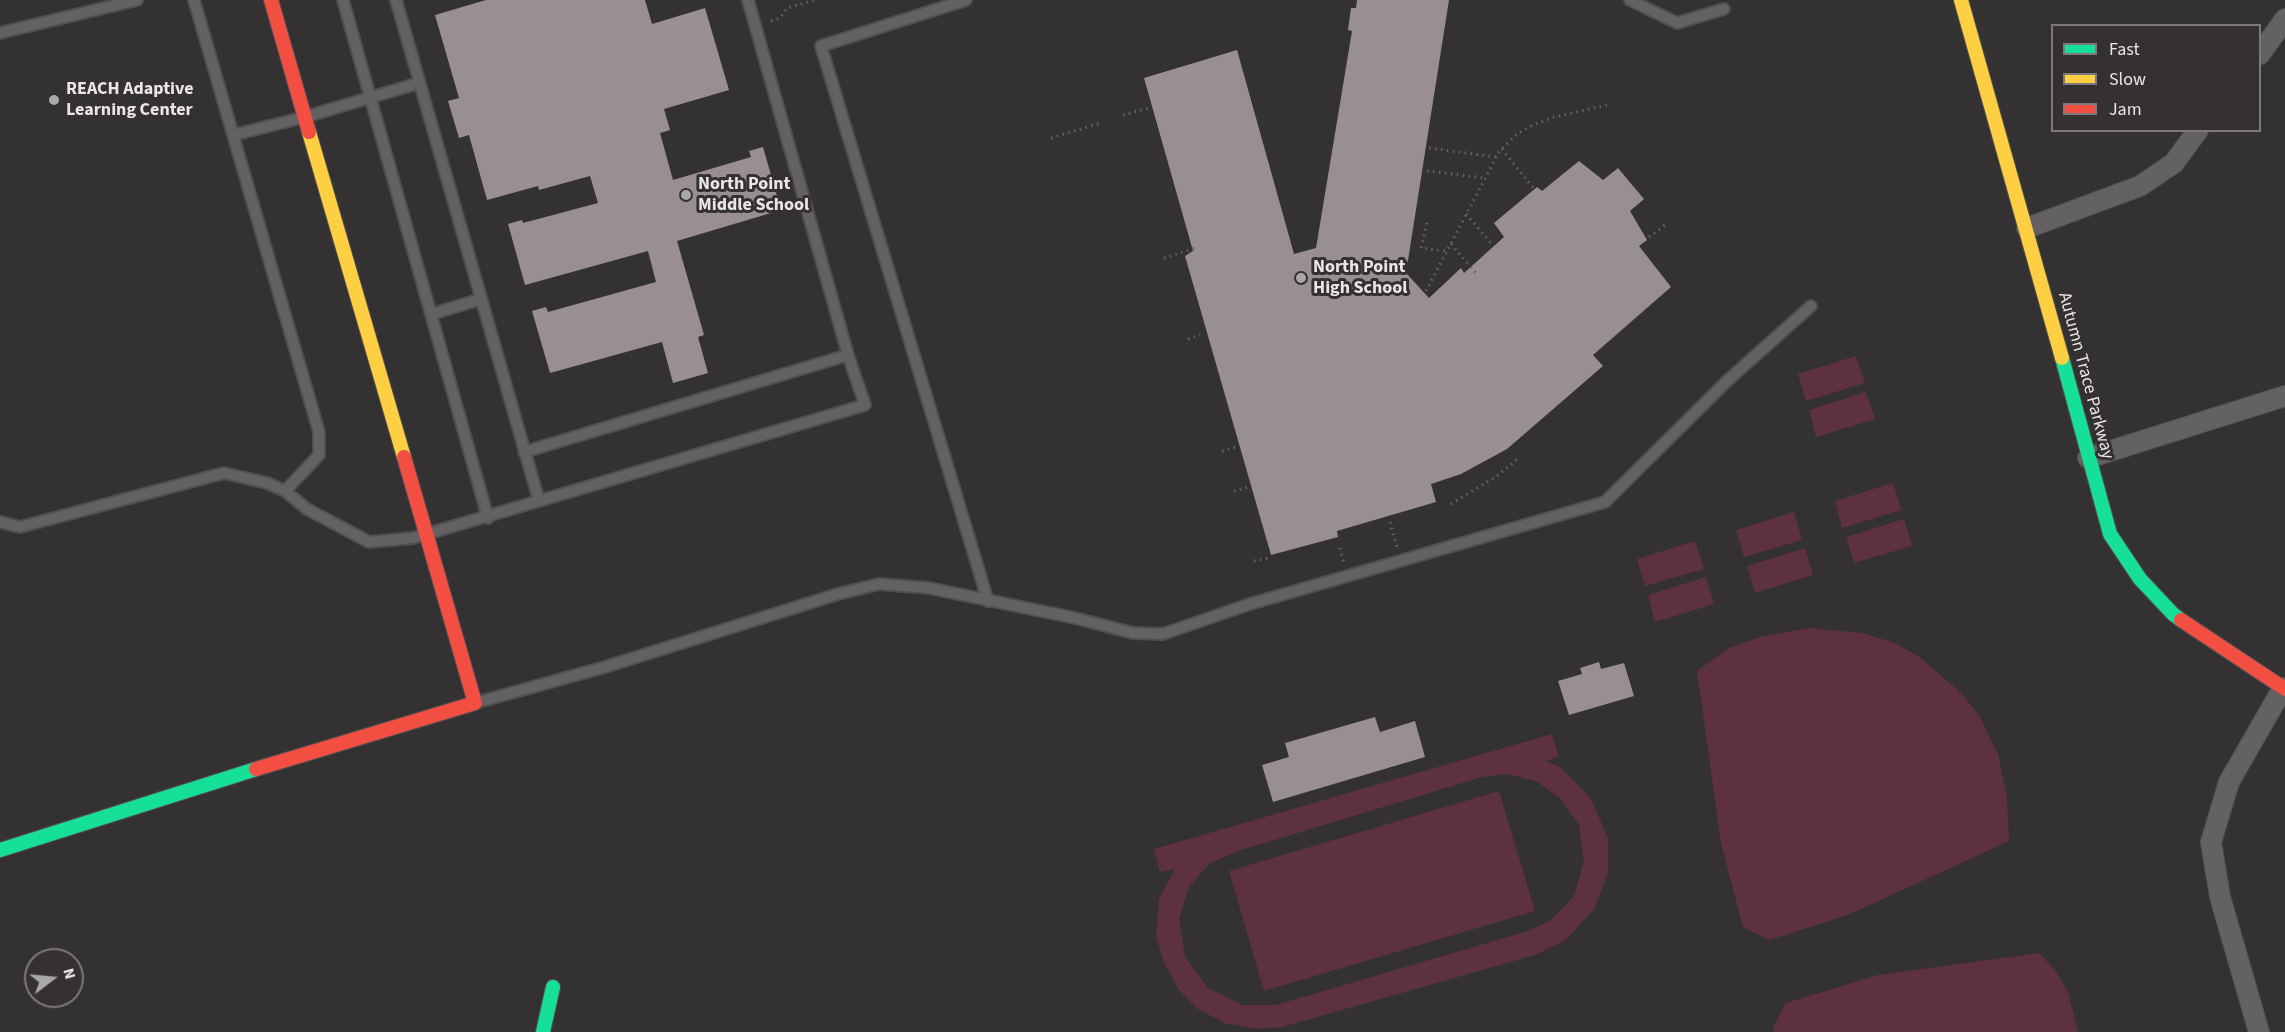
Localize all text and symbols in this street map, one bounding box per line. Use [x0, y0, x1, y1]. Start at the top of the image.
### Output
legend [2051, 24, 2261, 132]
text: Fast [2109, 37, 2140, 62]
text: Slow [2109, 67, 2146, 92]
place label: REACH Adaptive Learning Center [66, 79, 194, 122]
marker: REACH Adaptive Learning Center [47, 93, 61, 107]
text: Jam [2109, 97, 2142, 122]
place label: North Point Middle School [698, 174, 809, 216]
marker: North Point Middle School [679, 188, 693, 202]
place label: North Point High School [1313, 257, 1407, 300]
marker: North Point High School [1294, 271, 1308, 285]
street label: Autumn Trace Parkway [2052, 290, 2118, 462]
north arrow [24, 948, 84, 1008]
text: N [57, 965, 81, 982]

